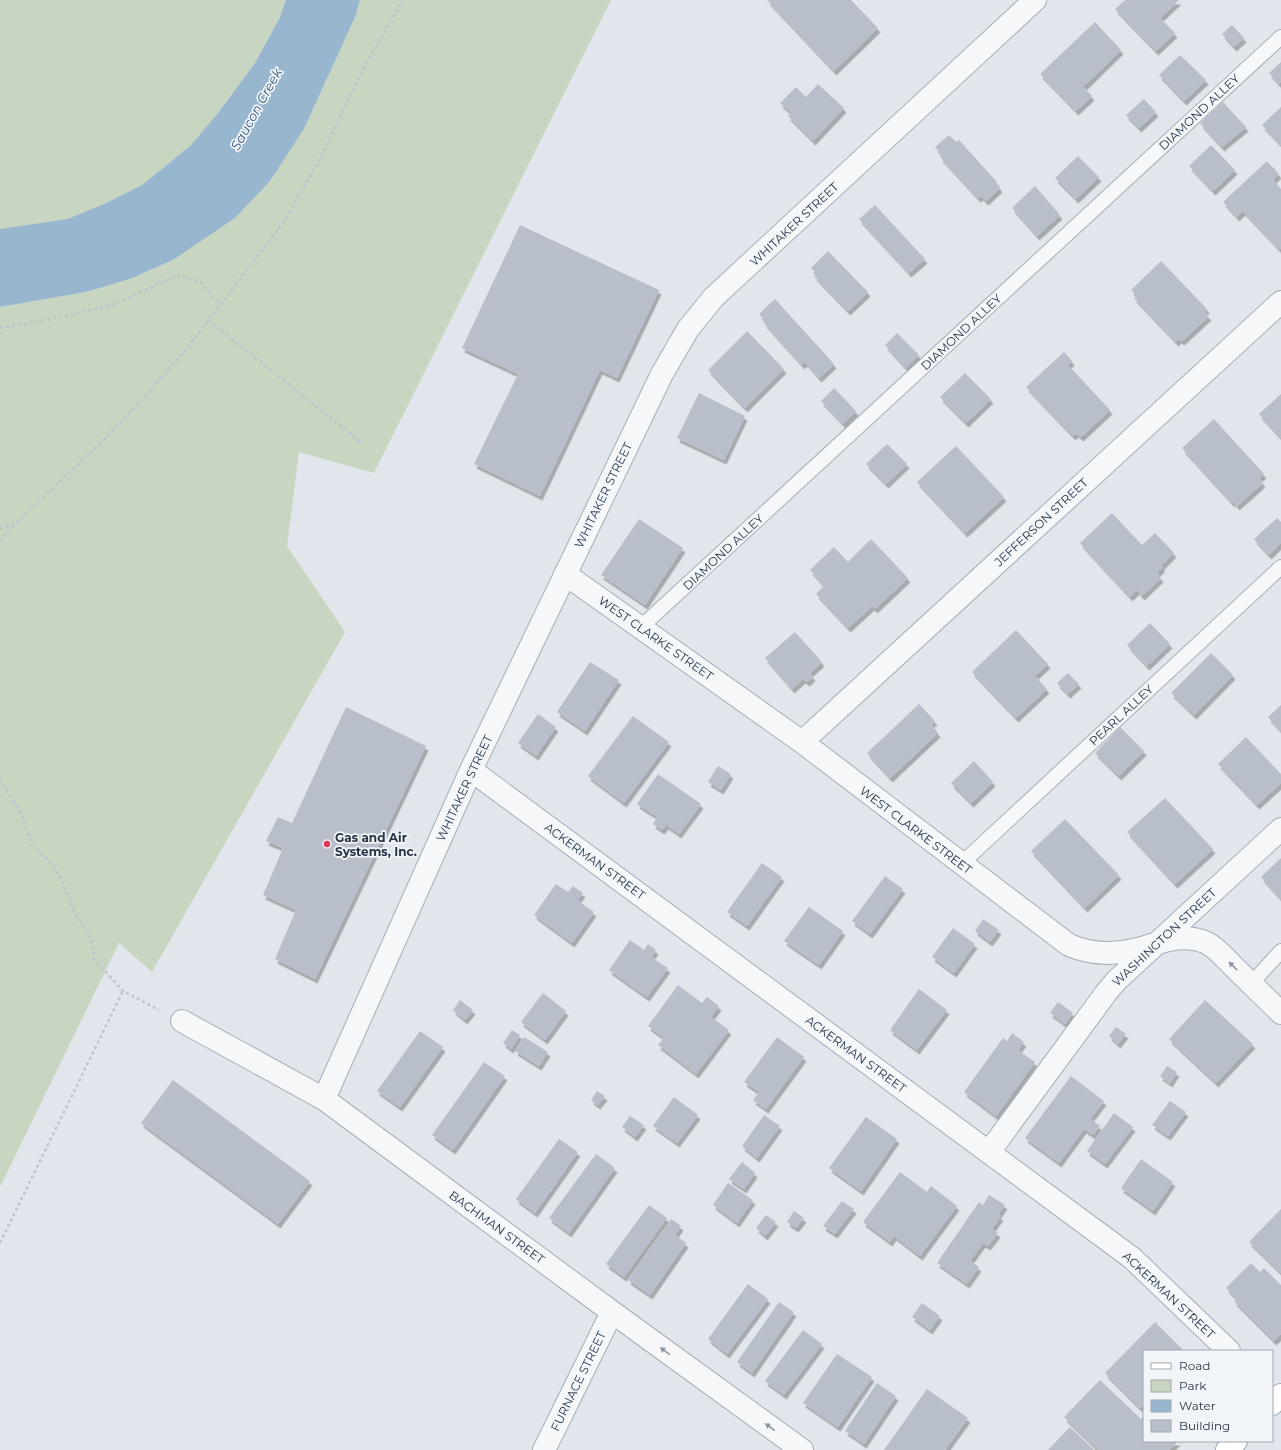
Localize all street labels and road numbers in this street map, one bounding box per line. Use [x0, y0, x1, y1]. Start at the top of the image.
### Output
street label: DIAMOND ALLEY [1156, 71, 1243, 153]
street label: WHITAKER STREET [747, 179, 842, 269]
street label: DIAMOND ALLEY [918, 291, 1005, 373]
street label: WHITAKER STREET [571, 440, 635, 550]
street label: JEFFERSON STREET [991, 475, 1091, 570]
street label: DIAMOND ALLEY [680, 511, 767, 593]
street label: WEST CLARKE STREET [596, 593, 716, 683]
street label: PEARL ALLEY [1086, 681, 1156, 749]
street label: WHITAKER STREET [433, 732, 495, 844]
street label: WEST CLARKE STREET [857, 783, 975, 877]
street label: ACKERMAN STREET [542, 819, 648, 903]
street label: WASHINGTON STREET [1109, 885, 1219, 989]
street label: ACKERMAN STREET [803, 1012, 909, 1096]
street label: BACHMAN STREET [446, 1187, 548, 1267]
street label: ACKERMAN STREET [1120, 1248, 1218, 1342]
street label: FURNACE STREET [547, 1328, 609, 1433]

